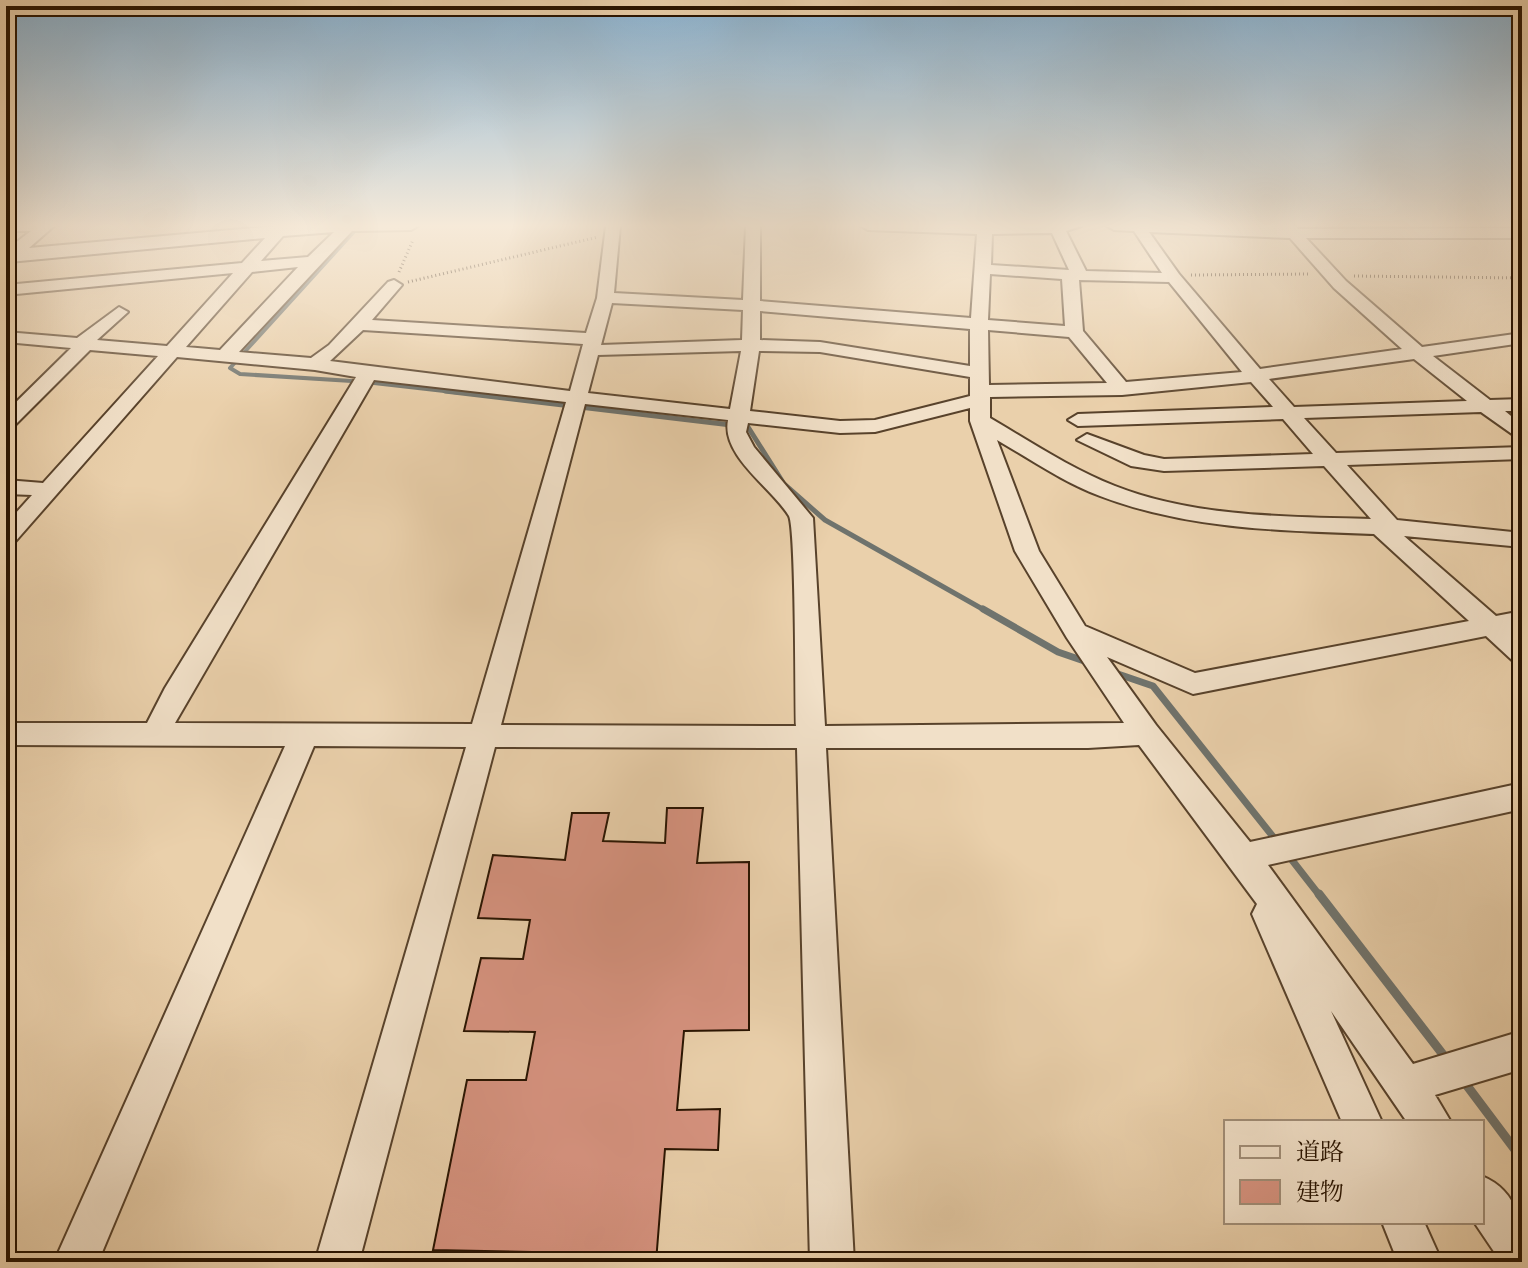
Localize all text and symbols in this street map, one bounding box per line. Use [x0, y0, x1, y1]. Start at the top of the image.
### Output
legend [1224, 1120, 1484, 1224]
text: 道路 [1296, 1139, 1344, 1166]
text: 建物 [1296, 1179, 1344, 1206]

